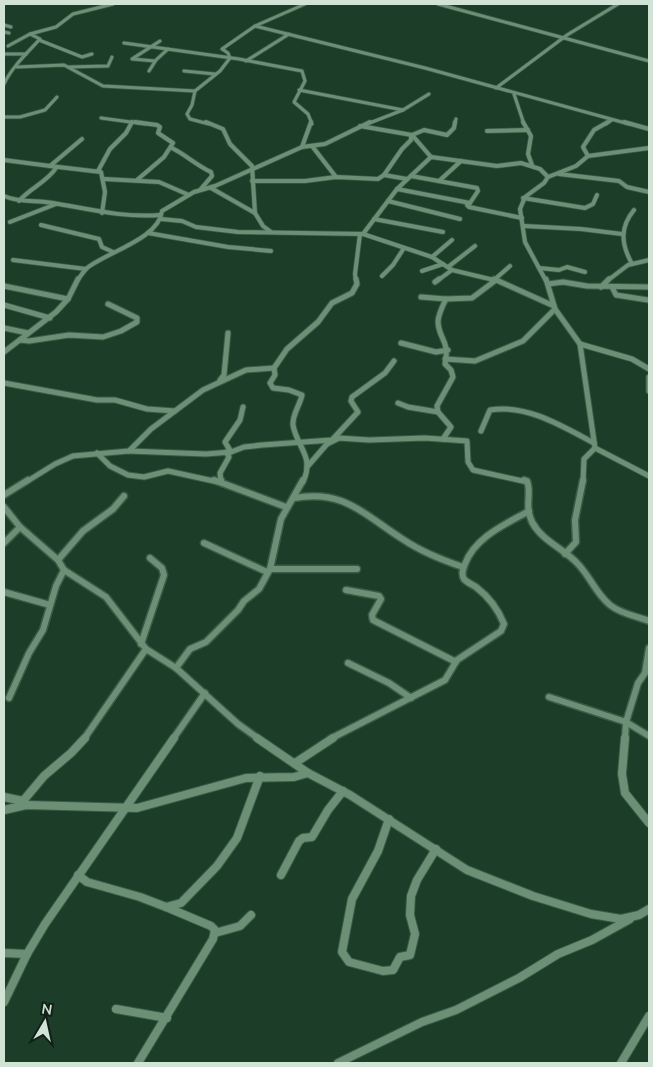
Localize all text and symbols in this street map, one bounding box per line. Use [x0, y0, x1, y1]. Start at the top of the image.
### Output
north arrow [20, 997, 70, 1047]
text: N [40, 999, 54, 1020]

